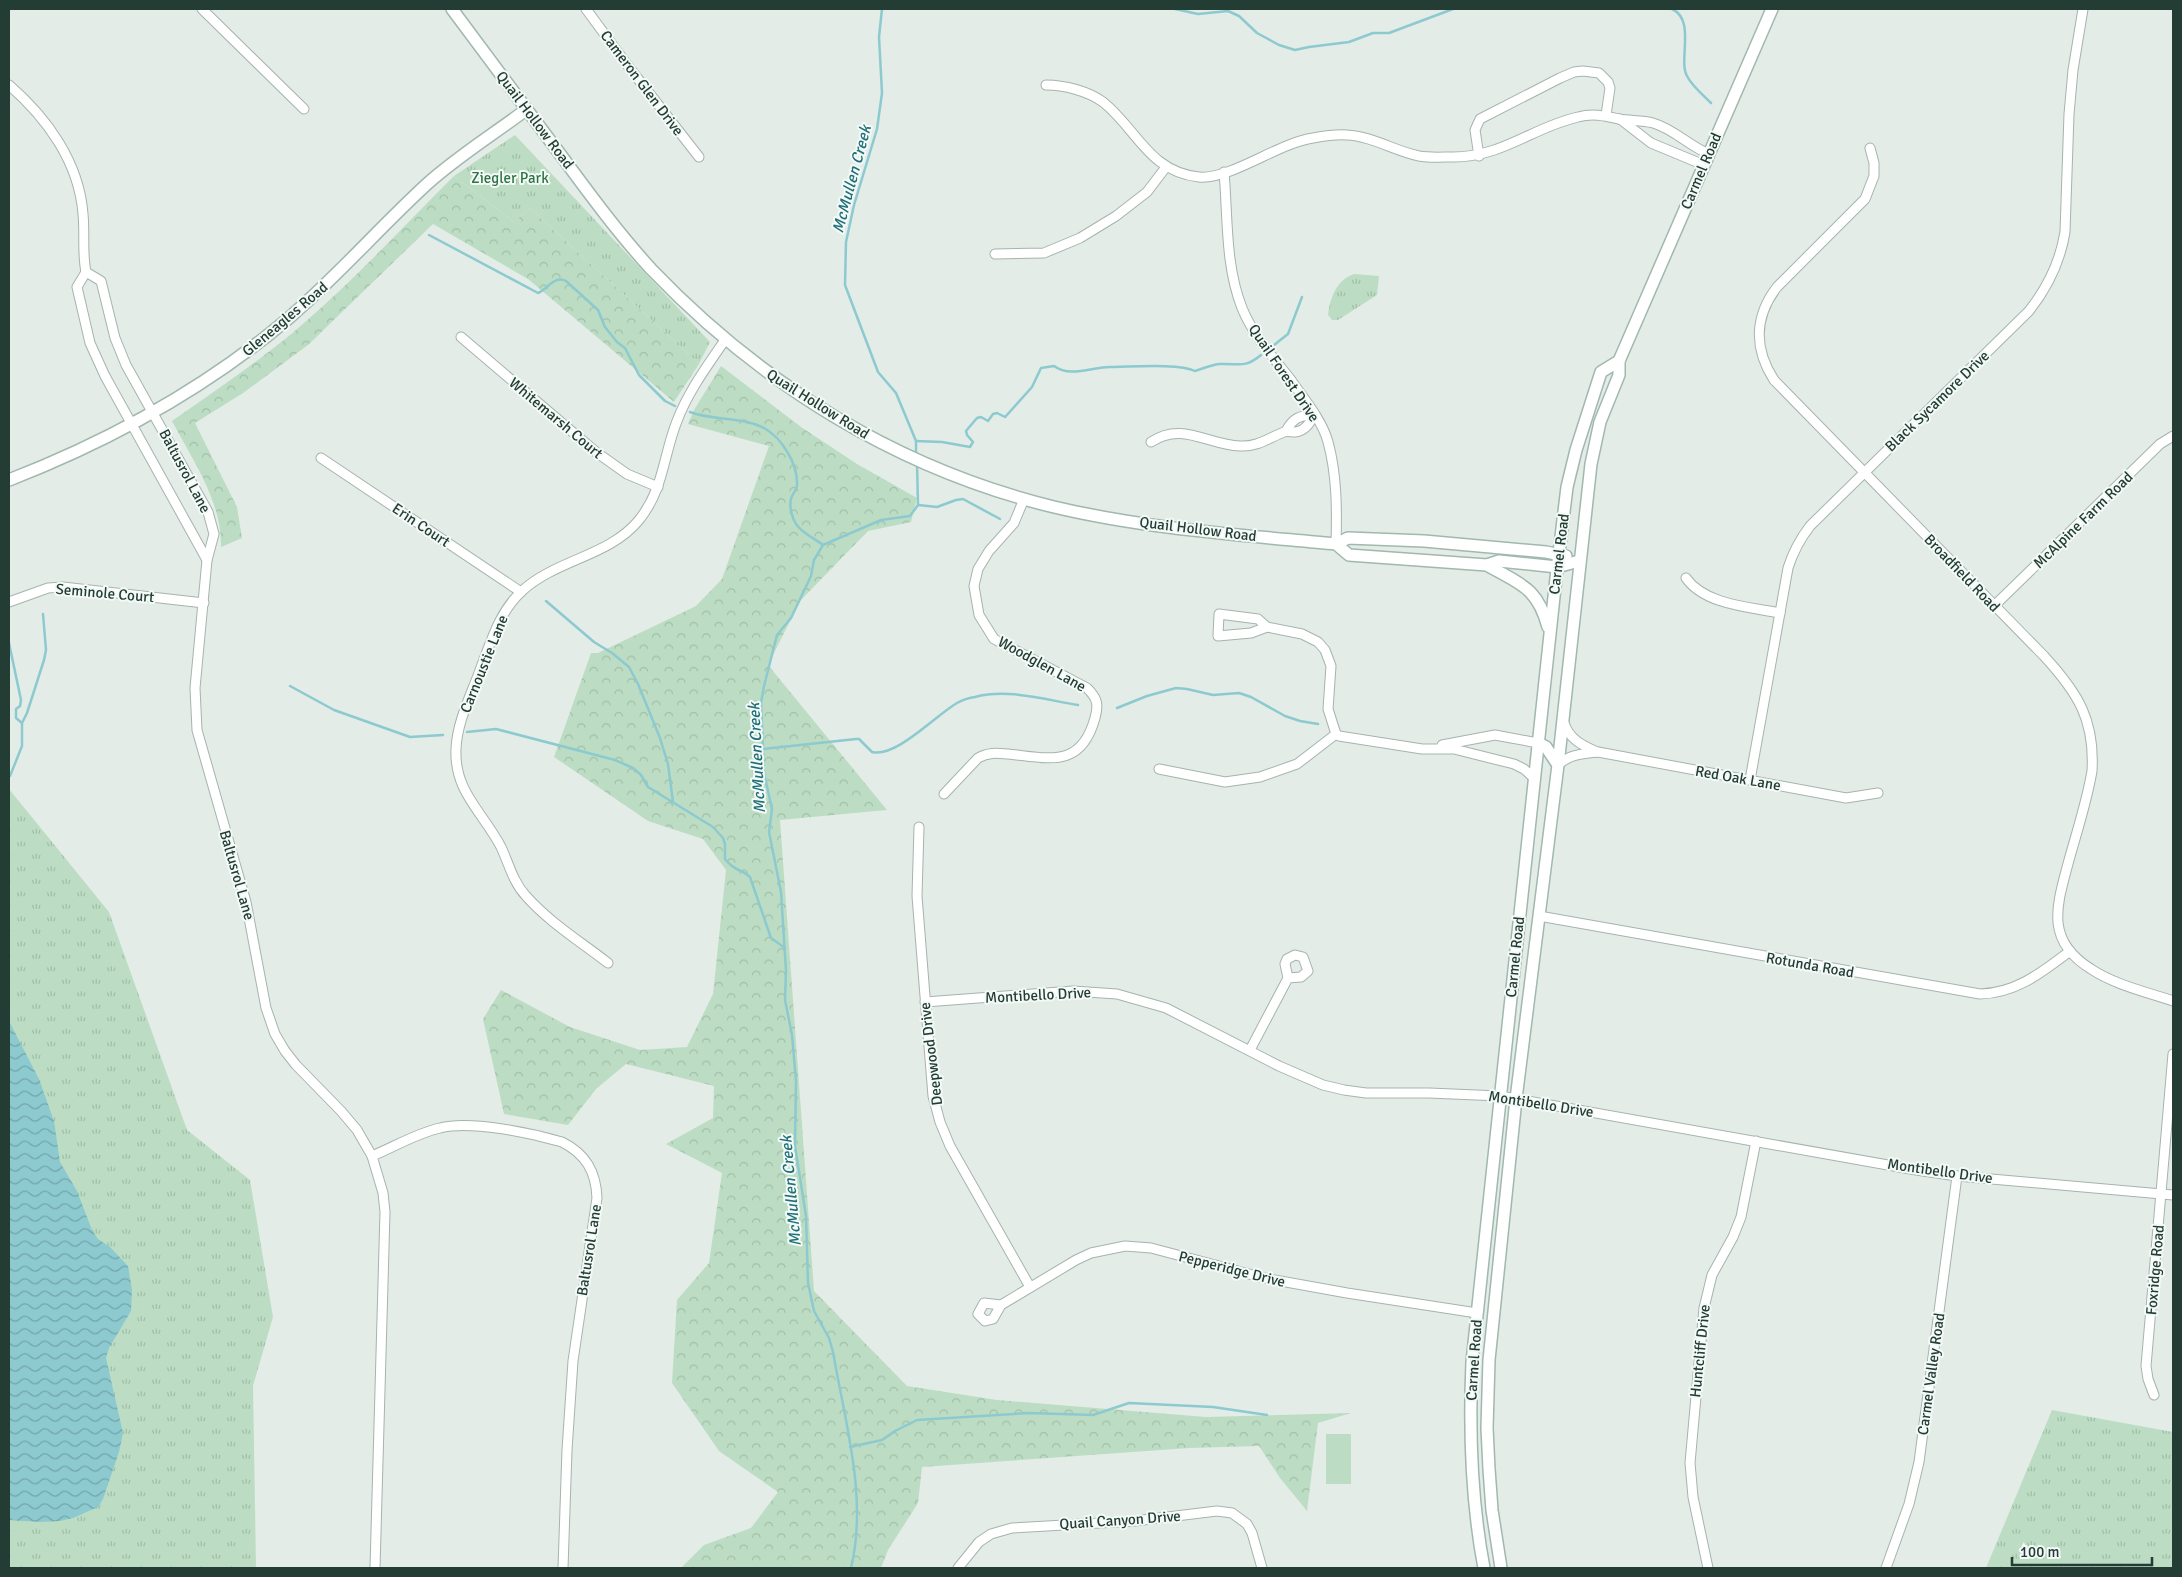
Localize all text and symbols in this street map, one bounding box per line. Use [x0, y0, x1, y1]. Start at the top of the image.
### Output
street label: Cameron Glen Drive [597, 27, 687, 139]
street label: Quail Hollow Road [492, 68, 578, 172]
water label: McMullen Creek [828, 121, 876, 235]
street label: Carmel Road [1677, 130, 1725, 212]
park label: Ziegler Park [471, 169, 549, 187]
street label: Gleneagles Road [239, 278, 332, 360]
street label: Quail Forest Drive [1245, 321, 1323, 425]
street label: Black Sycamore Drive [1881, 347, 1993, 455]
street label: Quail Hollow Road [763, 365, 873, 443]
street label: Whitemarsh Court [506, 374, 606, 462]
street label: Baltusrol Lane [155, 426, 215, 516]
street label: McAlpine Farm Road [2029, 468, 2137, 572]
street label: Erin Court [389, 499, 453, 551]
street label: Carmel Road [1545, 512, 1573, 595]
street label: Quail Hollow Road [1138, 513, 1258, 545]
street label: Broadfield Road [1920, 530, 2004, 616]
street label: Seminole Court [55, 580, 155, 606]
street label: Carnoustie Lane [456, 612, 512, 716]
street label: Woodglen Lane [995, 632, 1089, 696]
water label: McMullen Creek [744, 700, 770, 814]
street label: Red Oak Lane [1694, 762, 1782, 794]
street label: Baltusrol Lane [216, 828, 258, 922]
street label: Carmel Road [1502, 916, 1528, 998]
street label: Rotunda Road [1765, 948, 1855, 982]
street label: Montibello Drive [985, 983, 1091, 1007]
street label: Deepwood Drive [916, 1001, 946, 1107]
street label: Montibello Drive [1487, 1087, 1595, 1121]
water label: McMullen Creek [776, 1133, 806, 1247]
street label: Montibello Drive [1886, 1155, 1994, 1187]
street label: Baltusrol Lane [573, 1203, 605, 1297]
street label: Foxridge Road [2142, 1224, 2168, 1316]
street label: Pepperidge Drive [1177, 1247, 1287, 1291]
street label: Huntcliff Drive [1686, 1304, 1714, 1398]
street label: Carmel Valley Road [1914, 1312, 1948, 1436]
street label: Carmel Road [1462, 1319, 1486, 1401]
street label: Quail Canyon Drive [1059, 1507, 1181, 1533]
scale bar [2012, 1534, 2152, 1566]
text: 100 m [2020, 1543, 2060, 1561]

